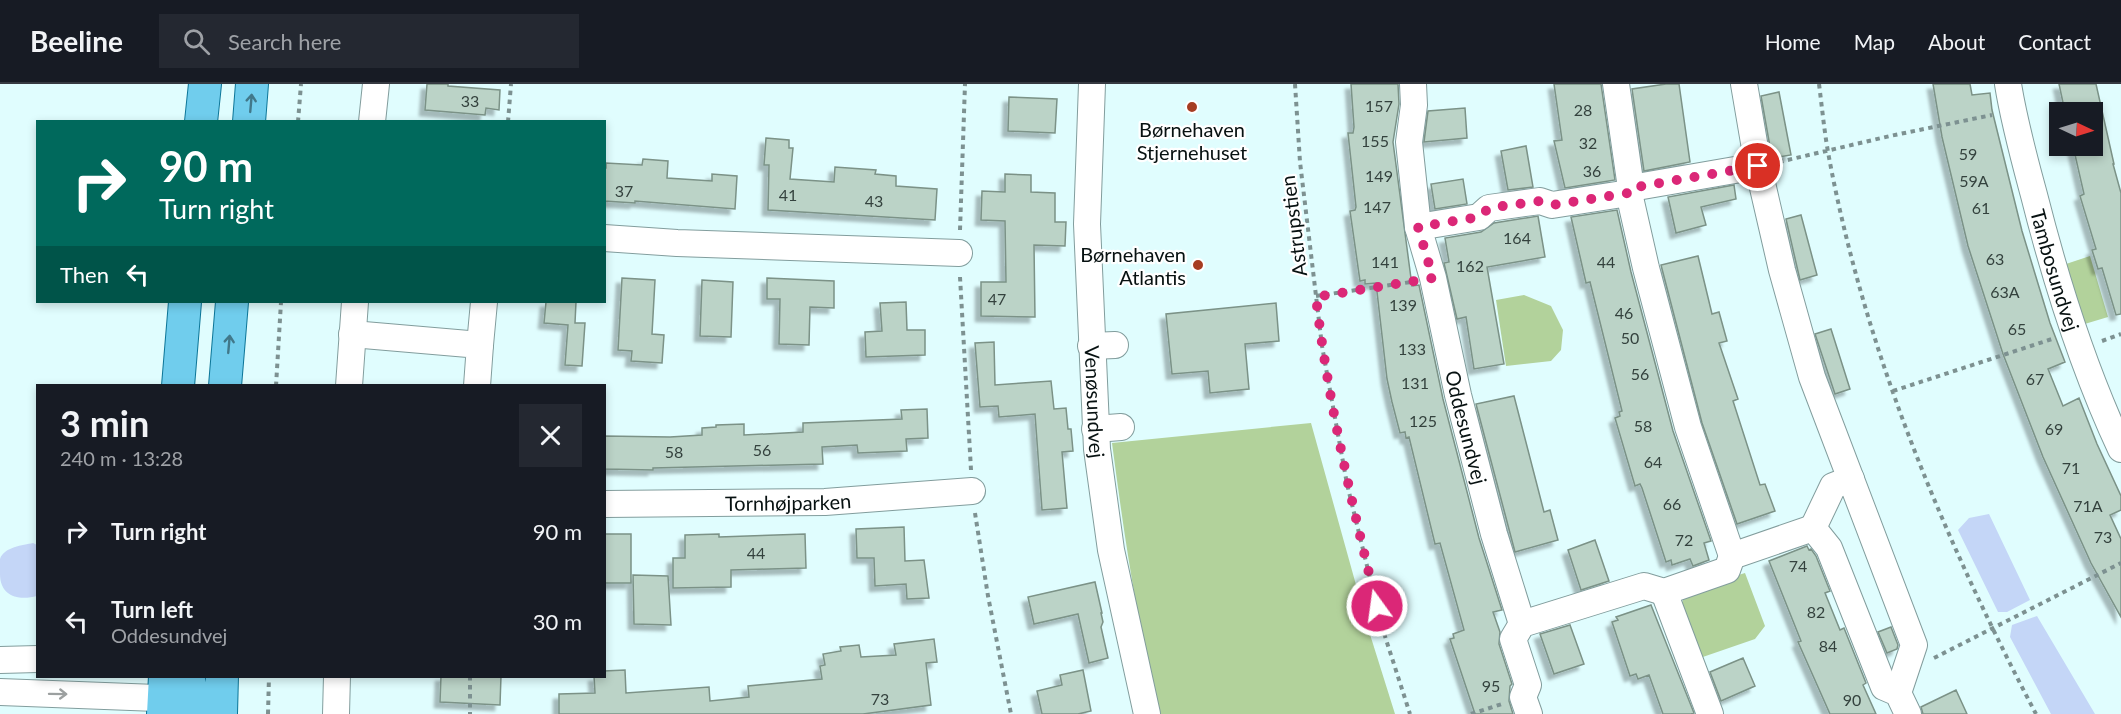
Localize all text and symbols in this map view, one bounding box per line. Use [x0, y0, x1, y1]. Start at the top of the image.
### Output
search box [159, 14, 579, 68]
text: Beeline [30, 24, 123, 58]
icon: search [180, 25, 213, 58]
text: Search here [228, 28, 341, 55]
text: Home [1765, 29, 1821, 54]
text: Map [1854, 29, 1895, 54]
text: About [1928, 29, 1985, 54]
text: Contact [2018, 29, 2091, 54]
house number: 33 [461, 91, 479, 110]
one-way arrow [246, 93, 257, 113]
house number: 157 [1365, 96, 1393, 115]
marker: Børnehaven Stjernehuset [1185, 100, 1199, 114]
house number: 28 [1574, 100, 1592, 119]
north arrow [2049, 102, 2103, 156]
map controls [2049, 102, 2103, 156]
place label: Børnehaven Stjernehuset [1137, 117, 1247, 164]
house number: 155 [1361, 131, 1389, 150]
house number: 32 [1579, 133, 1597, 152]
pin [1732, 140, 1783, 191]
text: 90 m [159, 141, 253, 191]
icon: right [60, 144, 138, 222]
house number: 59 [1959, 144, 1977, 163]
icon: arrive [1741, 149, 1774, 182]
house number: 36 [1583, 161, 1601, 180]
house number: 149 [1365, 166, 1393, 185]
house number: 59A [1959, 171, 1989, 190]
street label: Astrupstien [1275, 174, 1311, 278]
house number: 37 [615, 181, 633, 200]
house number: 41 [779, 185, 797, 204]
house number: 43 [865, 191, 883, 210]
text: Turn right [159, 192, 274, 225]
house number: 147 [1363, 197, 1391, 216]
house number: 61 [1972, 198, 1990, 217]
street label: Tambosundvej [2026, 206, 2085, 334]
house number: 164 [1503, 228, 1531, 247]
place label: Børnehaven Atlantis [1080, 242, 1186, 289]
house number: 63 [1986, 249, 2004, 268]
house number: 141 [1371, 252, 1399, 271]
house number: 44 [1597, 252, 1615, 271]
house number: 162 [1456, 256, 1484, 275]
icon: left [121, 258, 154, 291]
marker: Børnehaven Atlantis [1191, 258, 1205, 272]
text: Then [60, 261, 109, 288]
house number: 63A [1990, 282, 2020, 301]
house number: 47 [988, 289, 1006, 308]
house number: 139 [1389, 295, 1417, 314]
house number: 46 [1615, 303, 1633, 322]
house number: 65 [2008, 319, 2026, 338]
house number: 50 [1621, 328, 1639, 347]
one-way arrow [224, 334, 235, 354]
house number: 133 [1398, 339, 1426, 358]
street label: Venøsundvej [1080, 345, 1110, 460]
house number: 56 [1631, 364, 1649, 383]
street label: Oddesundvej [1441, 368, 1493, 487]
house number: 67 [2026, 369, 2044, 388]
house number: 131 [1401, 373, 1429, 392]
text: 3 min [60, 401, 149, 445]
button: close [519, 404, 582, 467]
house number: 125 [1409, 411, 1437, 430]
house number: 58 [1634, 416, 1652, 435]
house number: 69 [2045, 419, 2063, 438]
house number: 56 [753, 440, 771, 459]
house number: 58 [665, 442, 683, 461]
text: 240 m · 13:28 [60, 446, 183, 470]
house number: 64 [1644, 452, 1662, 471]
house number: 71 [2062, 458, 2080, 477]
street label: Tornhøjparken [725, 488, 852, 515]
house number: 66 [1663, 494, 1681, 513]
house number: 71A [2073, 496, 2103, 515]
icon: right [60, 515, 93, 548]
text: Turn right [111, 518, 206, 545]
text: 90 m [533, 518, 582, 545]
house number: 73 [2094, 527, 2112, 546]
house number: 72 [1675, 530, 1693, 549]
house number: 44 [747, 543, 765, 562]
house number: 74 [1789, 556, 1807, 575]
position arrow [1345, 574, 1409, 638]
text: Turn left [111, 596, 193, 623]
house number: 82 [1807, 602, 1825, 621]
icon: left [60, 605, 93, 638]
text: 30 m [533, 608, 582, 635]
text: Oddesundvej [111, 623, 227, 647]
house number: 84 [1819, 636, 1837, 655]
house number: 95 [1482, 676, 1500, 695]
one-way arrow [48, 688, 68, 699]
house number: 73 [871, 689, 889, 708]
house number: 90 [1843, 690, 1861, 709]

